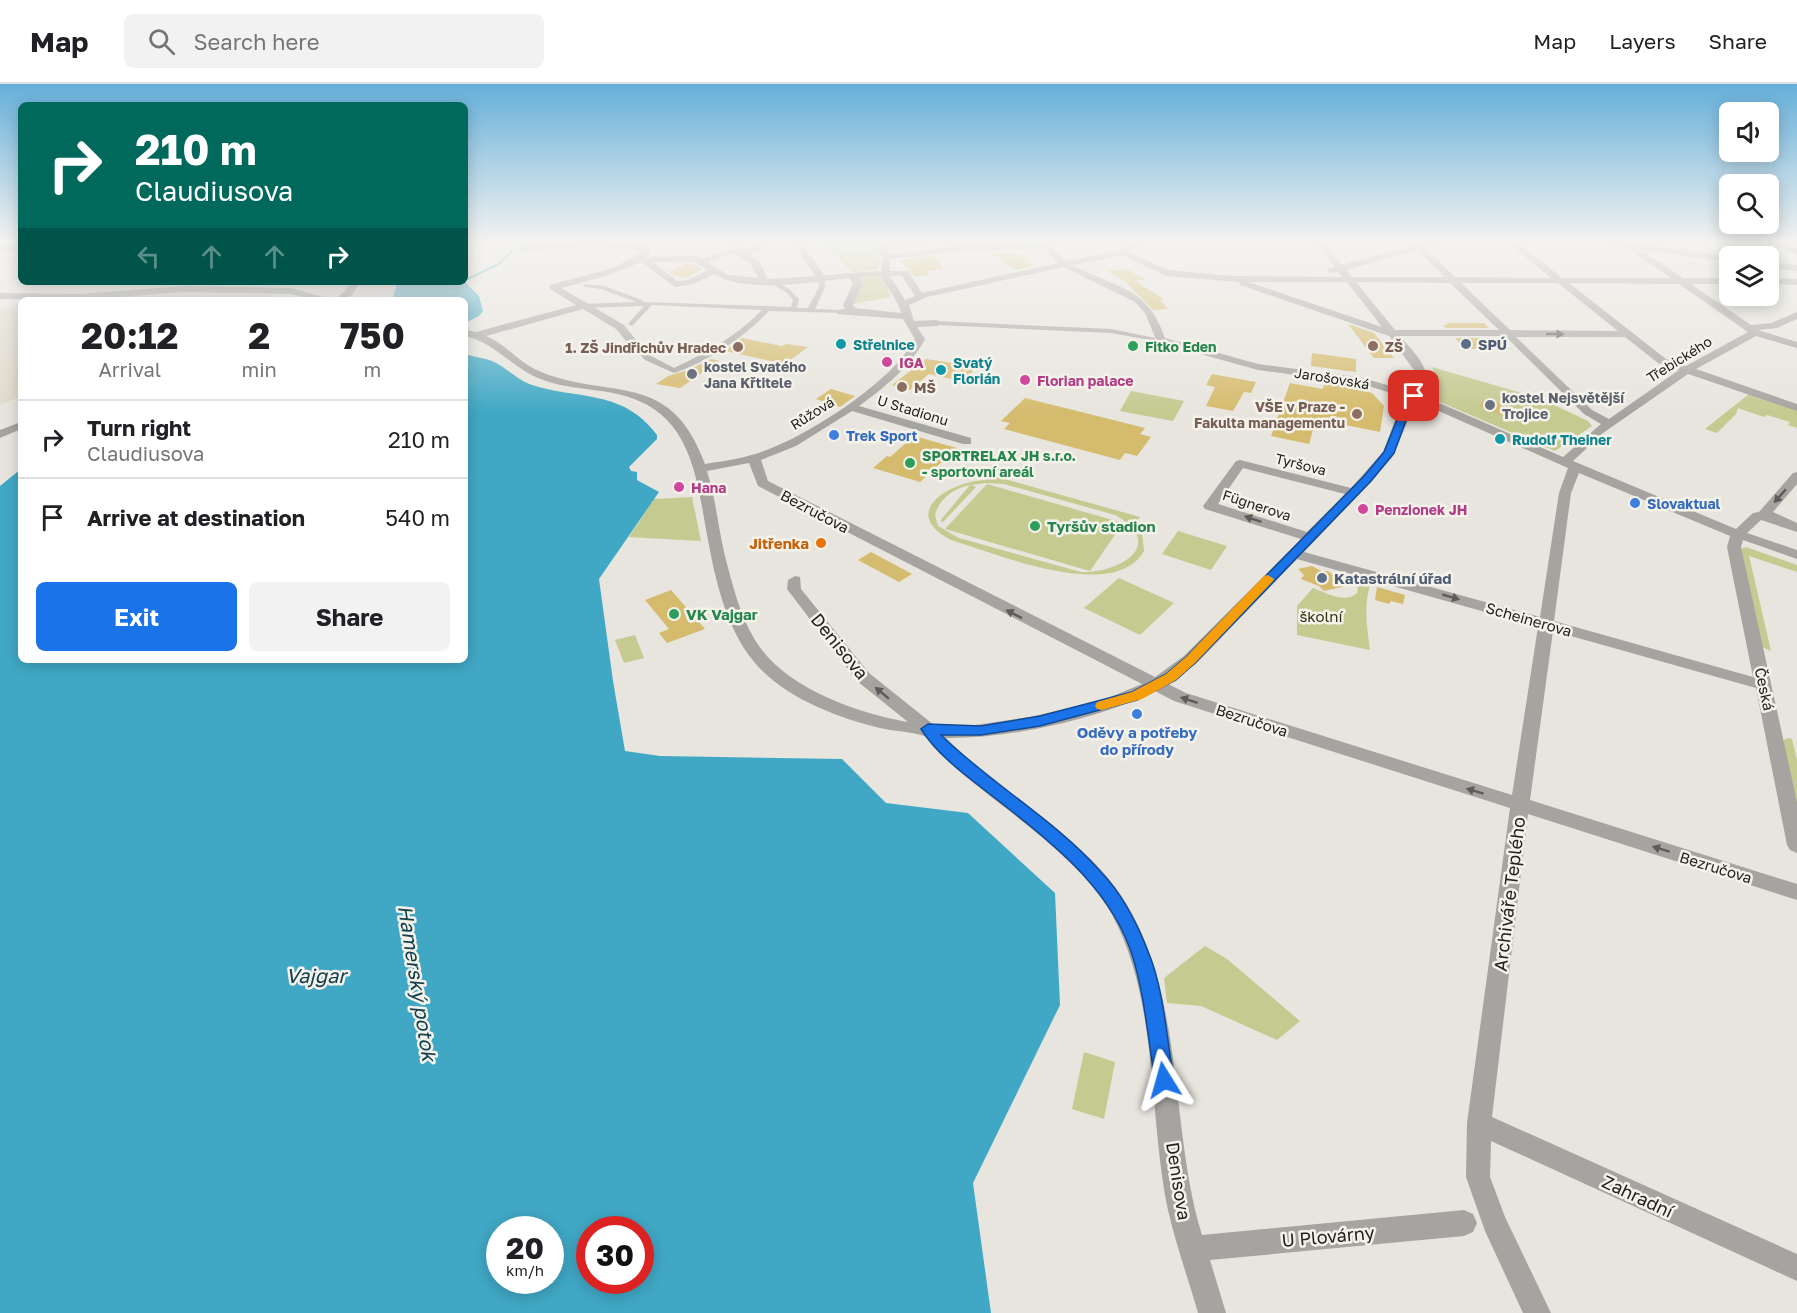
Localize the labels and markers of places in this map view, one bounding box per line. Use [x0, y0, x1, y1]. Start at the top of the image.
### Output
place label: Střelnice [853, 336, 915, 353]
place label: SPÚ [1478, 336, 1507, 353]
marker: Střelnice [834, 337, 848, 351]
marker: SPÚ [1459, 337, 1473, 351]
place label: Fitko Eden [1145, 338, 1217, 355]
place label: ZŠ [1385, 338, 1403, 355]
place label: 1. ZŠ Jindřichův Hradec [565, 339, 726, 356]
marker: Fitko Eden [1126, 339, 1140, 353]
marker: ZŠ [1366, 339, 1380, 353]
marker: 1. ZŠ Jindřichův Hradec [731, 340, 745, 354]
place label: IGA [899, 354, 924, 371]
place label: Svatý Florián [953, 354, 1000, 387]
marker: IGA [880, 355, 894, 369]
place label: kostel Svatého Jana Křtitele [704, 358, 806, 391]
marker: Svatý Florián [934, 363, 948, 377]
marker: kostel Svatého Jana Křtitele [685, 367, 699, 381]
pin [1388, 370, 1439, 421]
place label: Florian palace [1037, 372, 1134, 389]
marker: Florian palace [1018, 373, 1032, 387]
place label: MŠ [914, 379, 936, 396]
marker: MŠ [895, 380, 909, 394]
place label: kostel Nejsvětější Trojice [1502, 389, 1625, 422]
place label: VŠE v Praze - Fakulta managementu [1194, 398, 1345, 431]
marker: kostel Nejsvětější Trojice [1483, 398, 1497, 412]
marker: VŠE v Praze - Fakulta managementu [1350, 407, 1364, 421]
place label: Trek Sport [846, 427, 918, 444]
marker: Trek Sport [827, 428, 841, 442]
place label: Rudolf Theiner [1512, 431, 1612, 448]
marker: Rudolf Theiner [1493, 432, 1507, 446]
place label: SPORTRELAX JH s.r.o. - sportovní areál [922, 447, 1076, 480]
marker: SPORTRELAX JH s.r.o. - sportovní areál [903, 456, 917, 470]
place label: Hana [691, 479, 726, 496]
marker: Hana [672, 480, 686, 494]
place label: Slovaktual [1647, 495, 1721, 512]
marker: Slovaktual [1628, 496, 1642, 510]
place label: Penzionek JH [1375, 501, 1467, 518]
marker: Penzionek JH [1356, 502, 1370, 516]
place label: Tyršův stadion [1047, 517, 1156, 535]
marker: Tyršův stadion [1028, 519, 1042, 533]
place label: Jitřenka [749, 534, 809, 552]
marker: Jitřenka [814, 536, 828, 550]
place label: Katastrální úřad [1334, 569, 1451, 587]
marker: Katastrální úřad [1315, 571, 1329, 585]
place label: VK Vajgar [686, 605, 758, 623]
marker: VK Vajgar [667, 607, 681, 621]
marker: Oděvy a potřeby do přírody [1130, 707, 1144, 721]
place label: Oděvy a potřeby do přírody [1077, 723, 1197, 758]

